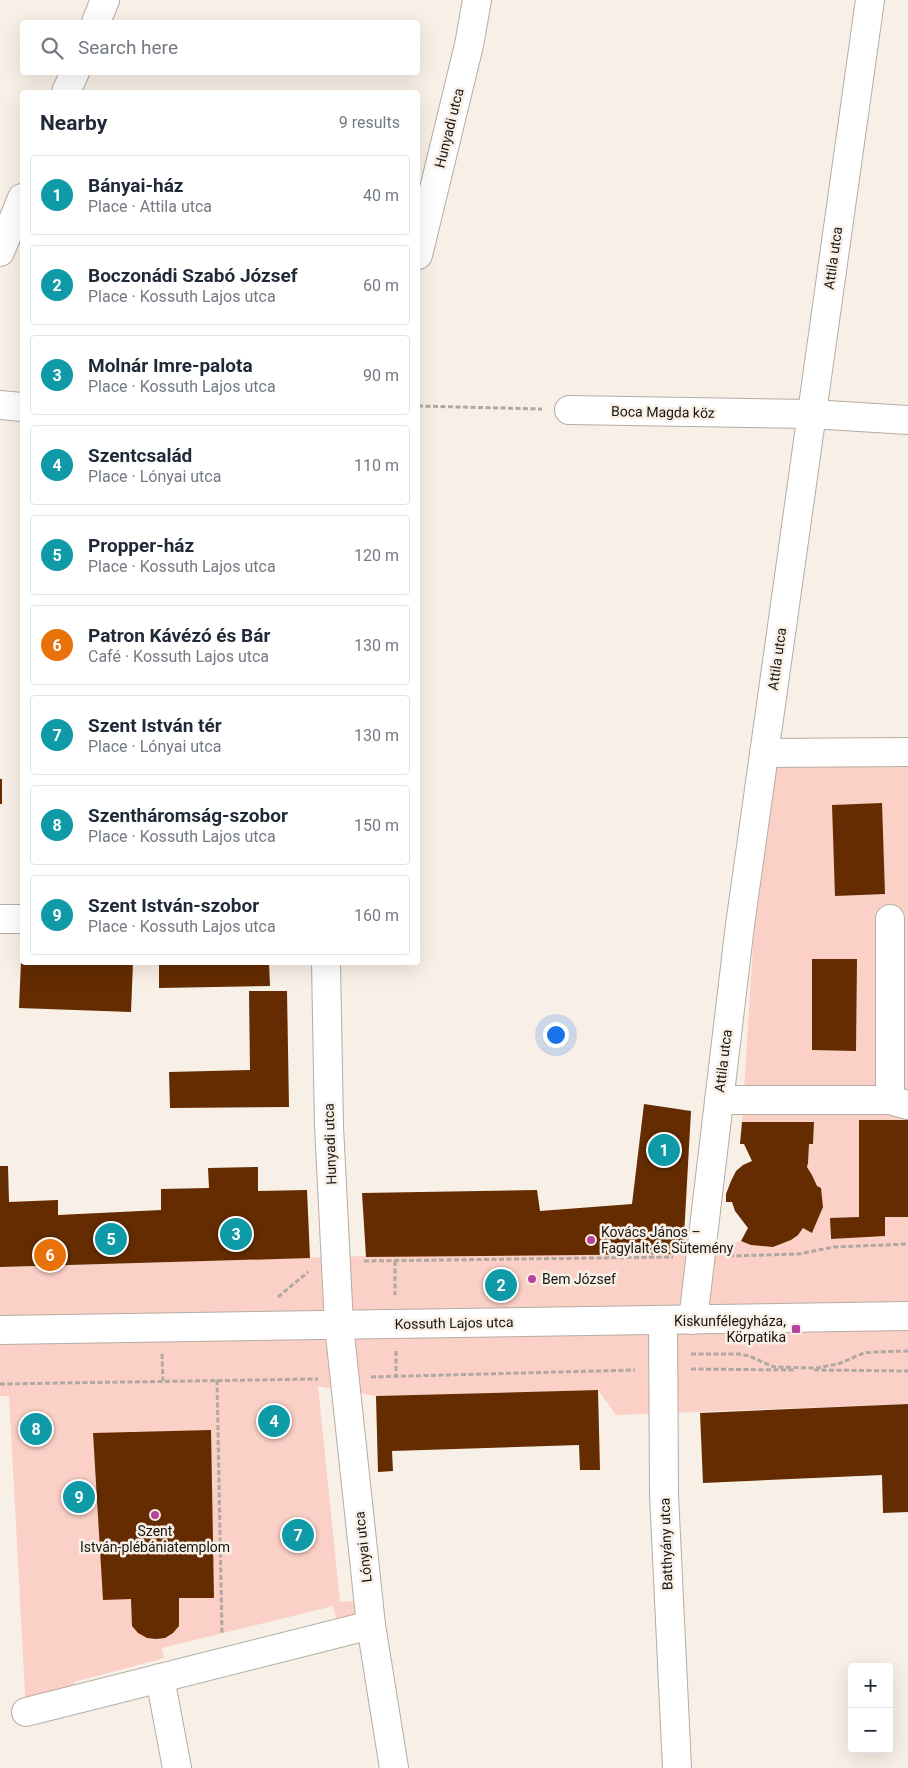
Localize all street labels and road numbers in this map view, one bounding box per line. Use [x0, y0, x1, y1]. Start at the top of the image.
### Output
street label: Hunyadi utca [431, 86, 467, 170]
street label: Attila utca [821, 226, 845, 290]
street label: Boca Magda köz [611, 403, 715, 421]
street label: Attila utca [765, 627, 789, 691]
street label: Attila utca [711, 1029, 735, 1093]
street label: Hunyadi utca [321, 1103, 339, 1185]
street label: Kossuth Lajos utca [394, 1314, 514, 1332]
street label: Batthyány utca [656, 1498, 676, 1590]
street label: Lónyai utca [351, 1511, 375, 1583]

